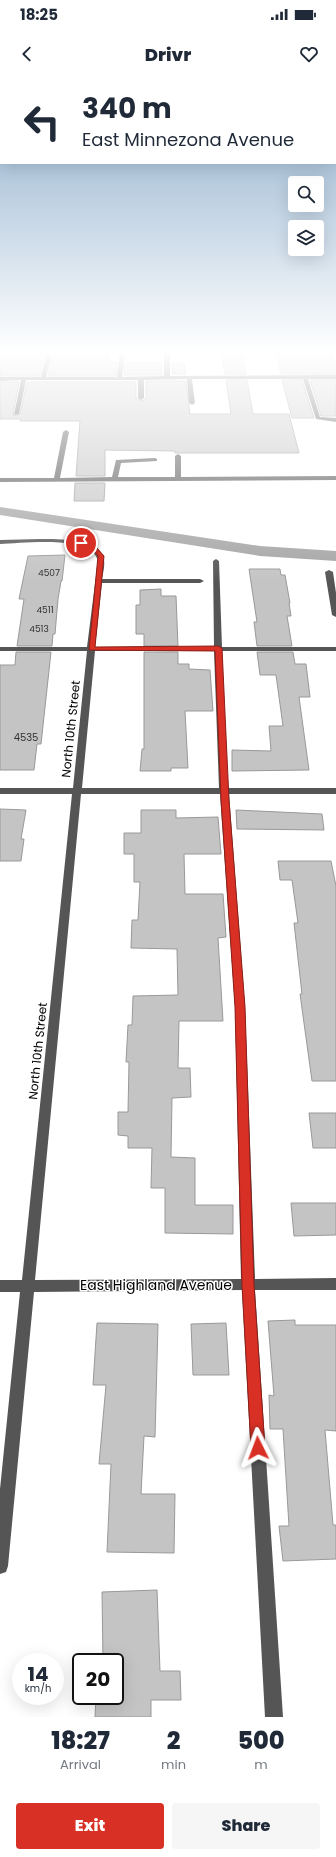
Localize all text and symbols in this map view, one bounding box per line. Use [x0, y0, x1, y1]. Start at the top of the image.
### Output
text: 18:25 [20, 4, 58, 25]
text: Drivr [145, 42, 191, 67]
icon: back [16, 43, 38, 65]
icon: heart [298, 43, 320, 65]
text: 340 m [82, 89, 172, 128]
icon: left [16, 96, 68, 148]
text: East Minnezona Avenue [82, 127, 294, 152]
map controls [288, 176, 324, 256]
button: search [288, 176, 324, 212]
button: layers [288, 220, 324, 256]
pin [64, 526, 98, 560]
icon: arrive [70, 532, 92, 554]
house number: 4507 [38, 567, 60, 579]
house number: 4511 [36, 604, 54, 616]
house number: 4513 [29, 623, 49, 635]
street label: North 10th Street [57, 680, 84, 778]
house number: 4535 [14, 730, 38, 745]
street label: North 10th Street [24, 1002, 51, 1100]
street label: East Highland Avenue [80, 1275, 232, 1295]
position arrow [237, 1427, 279, 1469]
speed limit sign: 20 [72, 1653, 124, 1705]
text: 14 [27, 1660, 49, 1688]
text: km/h [25, 1681, 51, 1696]
text: 18:27 [51, 1724, 110, 1757]
text: 2 [167, 1724, 180, 1757]
text: 500 [237, 1724, 285, 1757]
text: Arrival [60, 1755, 101, 1774]
text: min [161, 1755, 186, 1774]
text: m [254, 1755, 268, 1774]
button: Exit [16, 1803, 164, 1849]
button: Share [172, 1803, 320, 1849]

